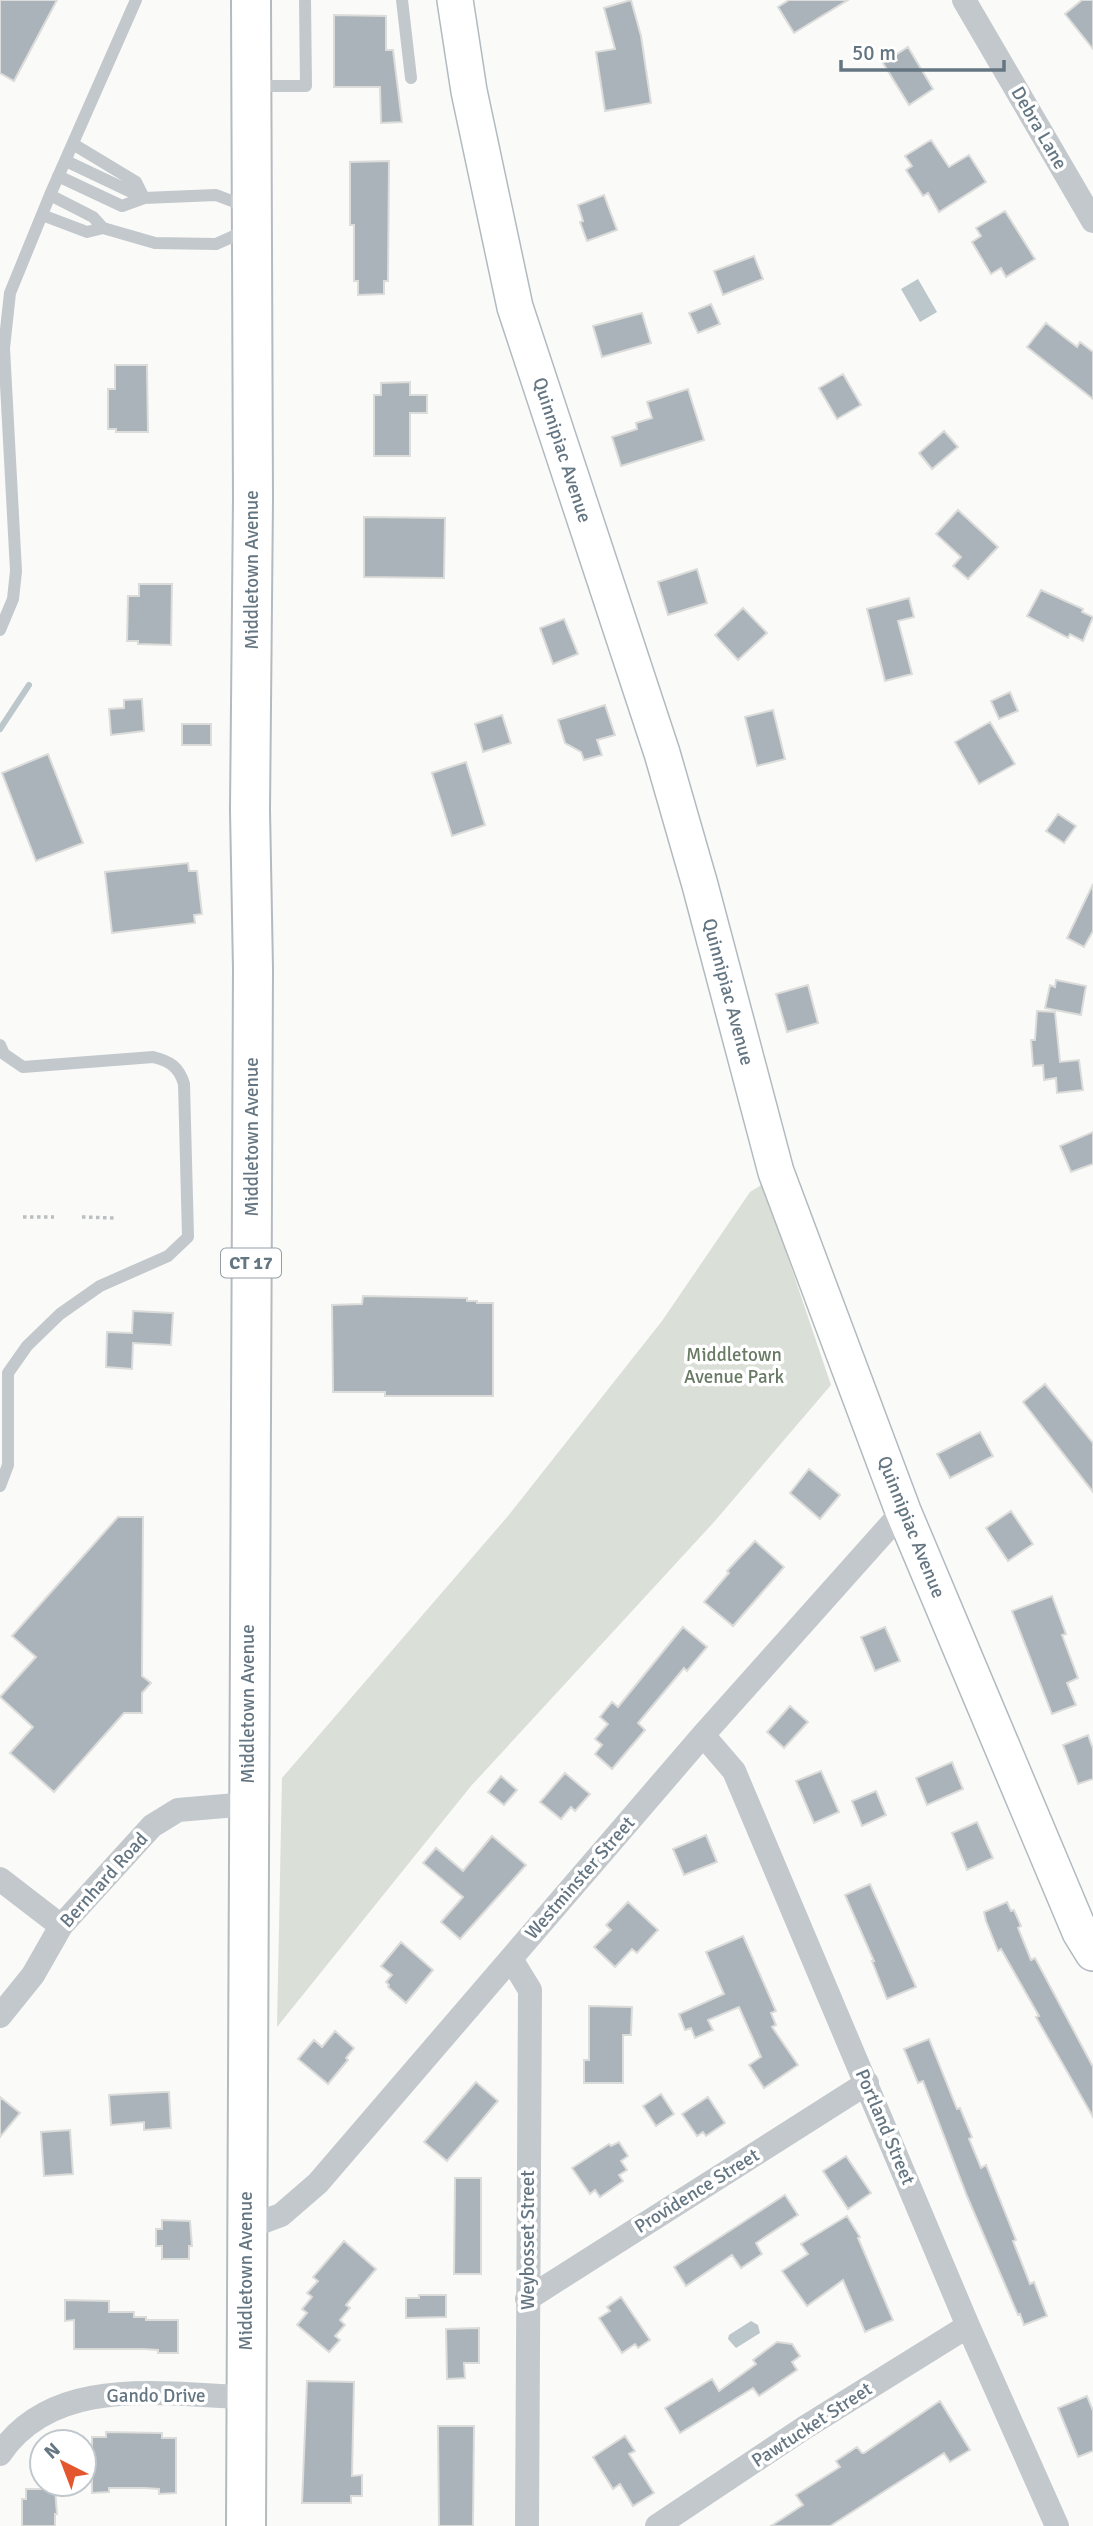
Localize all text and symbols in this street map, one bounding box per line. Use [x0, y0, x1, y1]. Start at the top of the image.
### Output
scale bar [841, 28, 1004, 72]
text: 50 m [852, 40, 896, 66]
street label: Debra Lane [1006, 82, 1072, 174]
street label: Quinnipiac Avenue [527, 374, 597, 526]
street label: Middletown Avenue [240, 490, 264, 650]
street label: Quinnipiac Avenue [697, 916, 759, 1068]
street label: Middletown Avenue [240, 1057, 264, 1217]
road number: CT 17 [221, 1248, 281, 1278]
park label: Middletown Avenue Park [684, 1343, 785, 1389]
street label: Quinnipiac Avenue [872, 1452, 950, 1602]
street label: Middletown Avenue [236, 1624, 260, 1784]
street label: Westminster Street [520, 1811, 640, 1945]
street label: Bernhard Road [55, 1827, 153, 1933]
street label: Portland Street [850, 2065, 920, 2189]
street label: Providence Street [630, 2143, 764, 2239]
street label: Weybosset Street [516, 2170, 540, 2310]
street label: Middletown Avenue [234, 2191, 258, 2351]
street label: Pawtucket Street [747, 2377, 877, 2473]
street label: Gando Drive [107, 2384, 205, 2408]
north arrow [28, 2428, 98, 2498]
text: N [39, 2438, 65, 2464]

